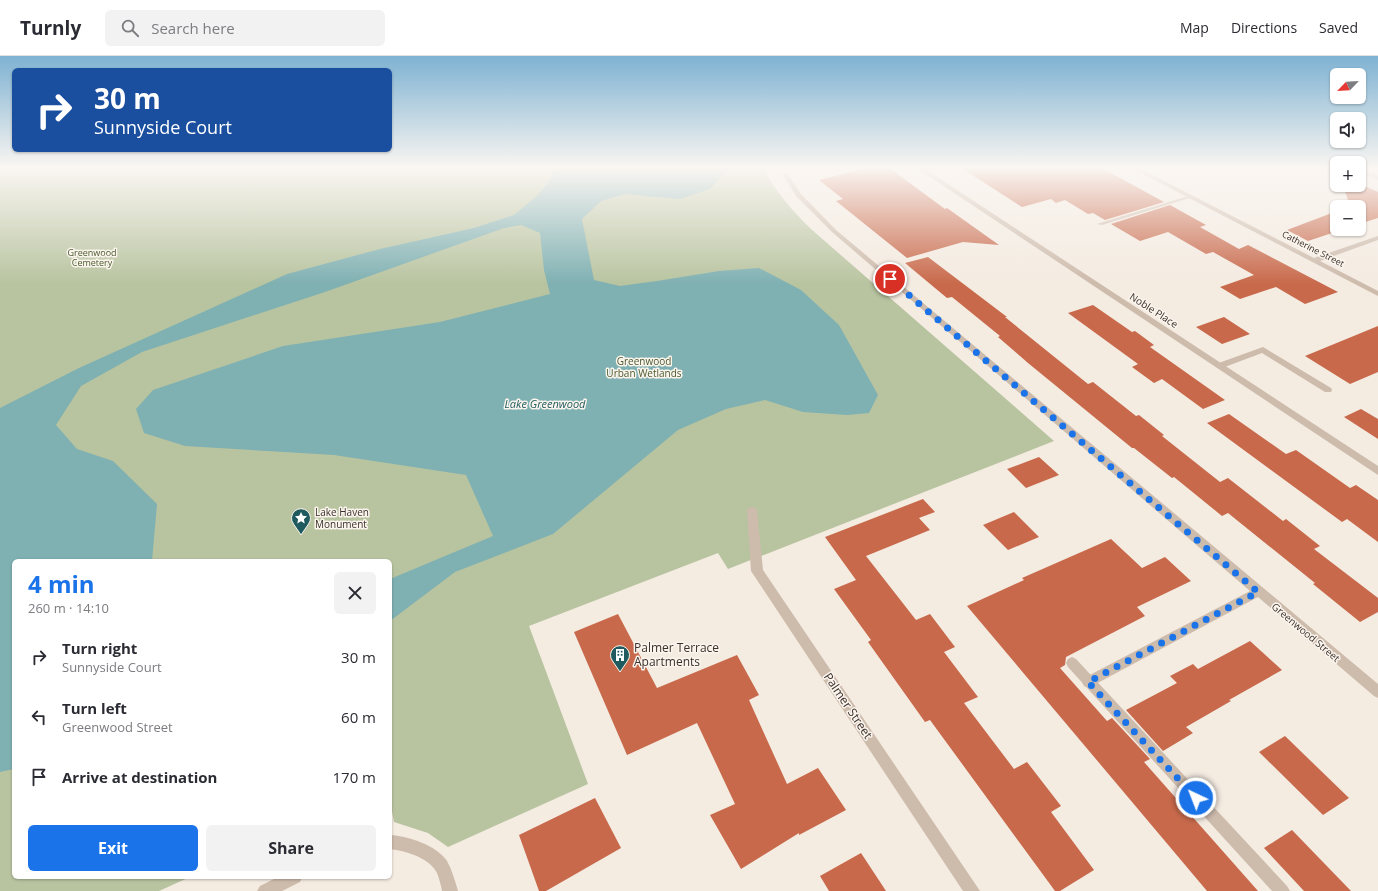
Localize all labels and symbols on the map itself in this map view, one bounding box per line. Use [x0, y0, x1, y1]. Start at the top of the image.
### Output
north arrow [1330, 68, 1366, 104]
street label: Catherine Street [1280, 227, 1347, 270]
park label: Greenwood Cemetery [67, 246, 117, 269]
pin [873, 262, 907, 296]
street label: Noble Place [1127, 289, 1181, 331]
park label: Greenwood Urban Wetlands [606, 354, 682, 380]
water label: Lake Greenwood [505, 396, 586, 411]
place label: Lake Haven Monument [315, 505, 369, 531]
place icon: Lake Haven Monument [290, 507, 312, 535]
street label: Greenwood Street [1269, 599, 1343, 665]
place label: Palmer Terrace Apartments [634, 639, 719, 670]
building icon: Palmer Terrace Apartments [609, 644, 631, 672]
street label: Palmer Street [820, 669, 877, 742]
position arrow [1175, 777, 1217, 819]

